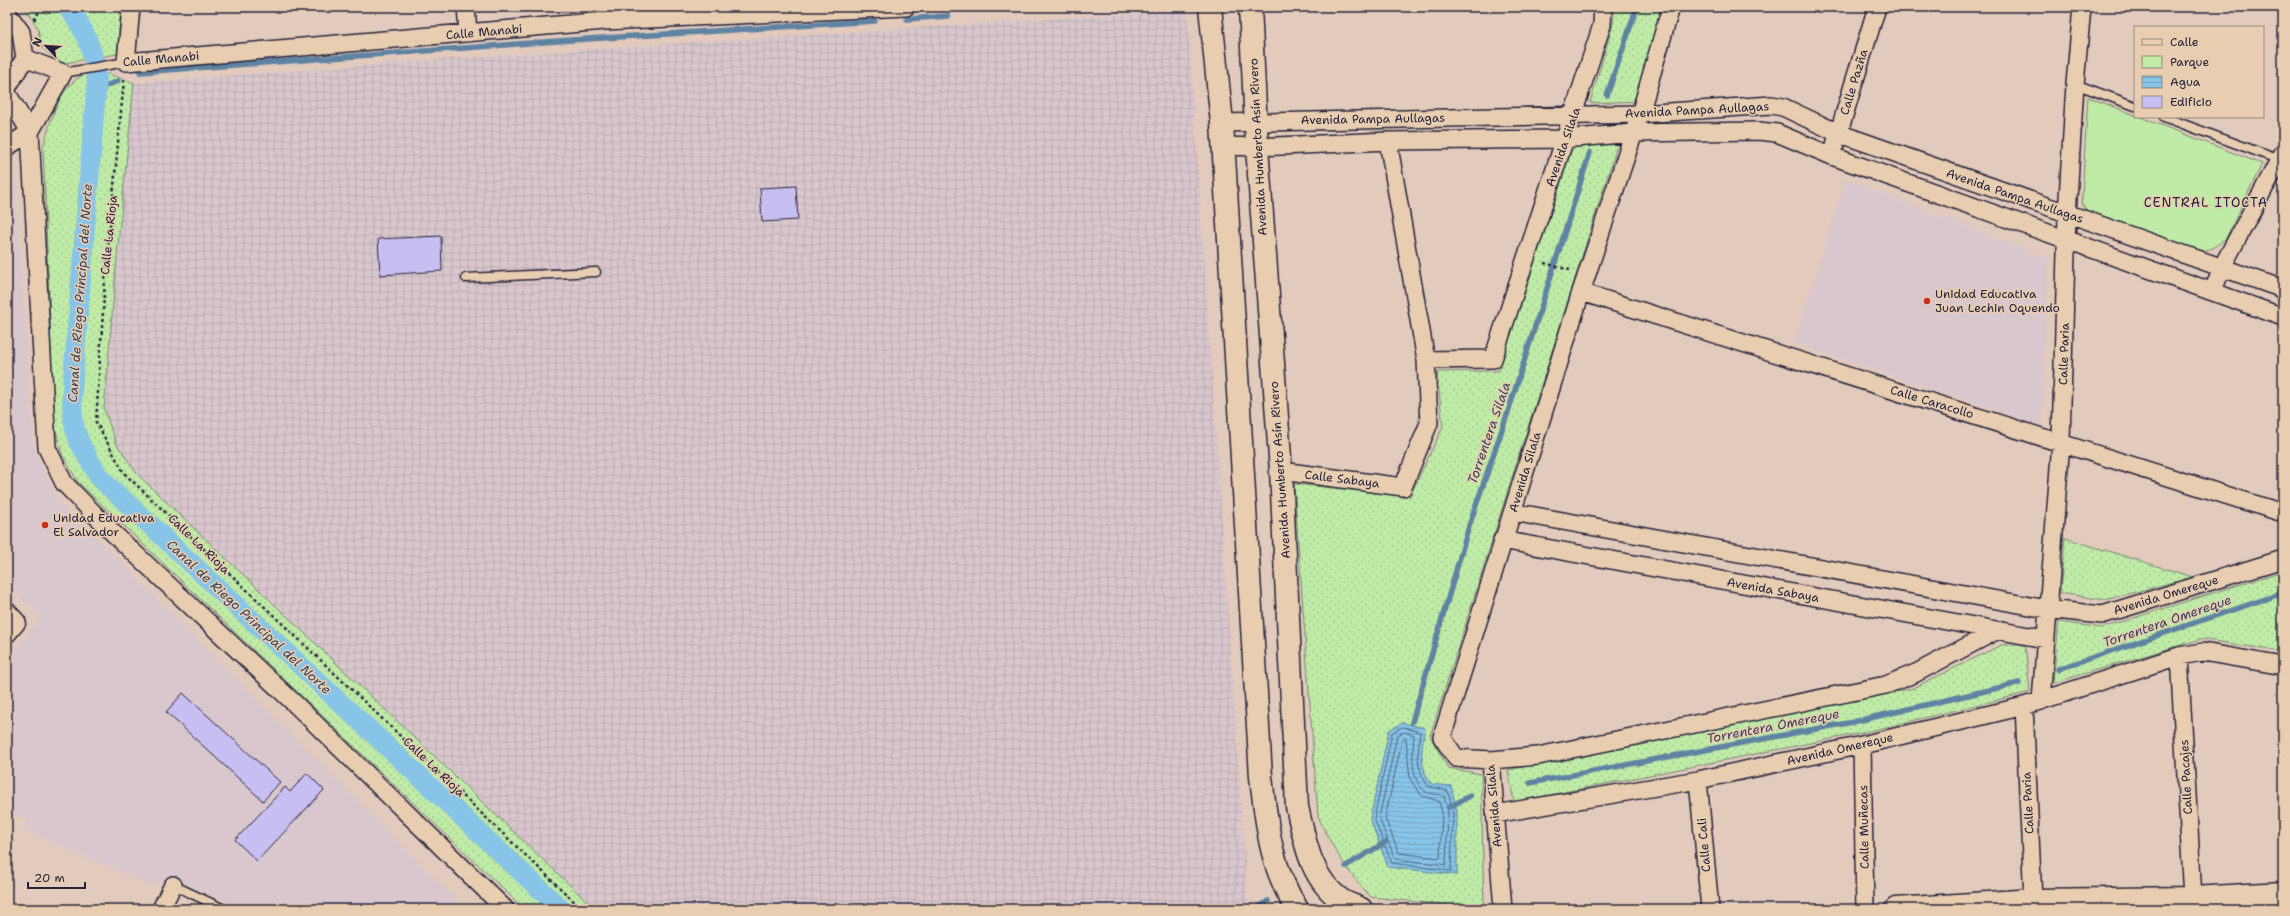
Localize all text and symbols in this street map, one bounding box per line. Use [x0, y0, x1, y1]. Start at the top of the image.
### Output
street label: Calle Manabi [445, 21, 523, 43]
north arrow [26, 26, 66, 66]
legend [2134, 26, 2264, 118]
text: Calle [2170, 34, 2199, 50]
text: N [29, 35, 46, 49]
street label: Calle Pazña [1836, 47, 1872, 117]
street label: Calle Manabi [122, 48, 200, 70]
text: Parque [2170, 54, 2209, 70]
street label: Avenida Humberto Asín Rivero [1245, 58, 1271, 236]
text: Agua [2170, 74, 2201, 90]
text: Edificio [2170, 94, 2212, 110]
street label: Avenida Pampa Aullagas [1624, 98, 1770, 122]
street label: Avenida Silala [1542, 105, 1584, 189]
street label: Avenida Pampa Aullagas [1301, 110, 1445, 128]
street label: Avenida Pampa Aullagas [1944, 165, 2086, 227]
water label: Canal de Riego Principal del Norte [64, 183, 96, 403]
street label: Calle La Rioja [97, 194, 121, 276]
district label: CENTRAL ITOCTA [2144, 194, 2268, 211]
place label: Unidad Educativa Juan Lechin Oquendo [1935, 286, 2060, 316]
marker: Unidad Educativa Juan Lechin Oquendo [1922, 296, 1932, 306]
street label: Calle Paria [2055, 322, 2073, 385]
water label: Torrentera Silala [1464, 380, 1514, 486]
street label: Avenida Humberto Asín Rivero [1266, 381, 1294, 559]
street label: Calle Caracollo [1888, 382, 1976, 422]
street label: Avenida Silala [1505, 429, 1545, 514]
street label: Calle Sabaya [1304, 466, 1381, 492]
place label: Unidad Educativa El Salvador [53, 510, 155, 540]
street label: Calle La Rioja [165, 511, 234, 578]
marker: Unidad Educativa El Salvador [40, 520, 50, 530]
water label: Canal de Riego Principal del Norte [163, 536, 335, 698]
street label: Avenida Omereque [2112, 571, 2221, 619]
street label: Avenida Sabaya [1726, 574, 1821, 606]
water label: Torrentera Omereque [2101, 591, 2233, 651]
water label: Torrentera Omereque [1705, 705, 1841, 747]
street label: Avenida Omereque [1785, 729, 1895, 769]
street label: Calle La Rioja [400, 734, 469, 801]
street label: Calle Pacajes [2176, 739, 2196, 815]
street label: Avenida Silala [1482, 763, 1506, 848]
street label: Calle Paria [2018, 771, 2038, 834]
street label: Calle Muñecas [1855, 785, 1873, 869]
street label: Calle Cali [1694, 817, 1714, 873]
scale bar [28, 864, 85, 890]
text: 20 m [34, 870, 65, 886]

